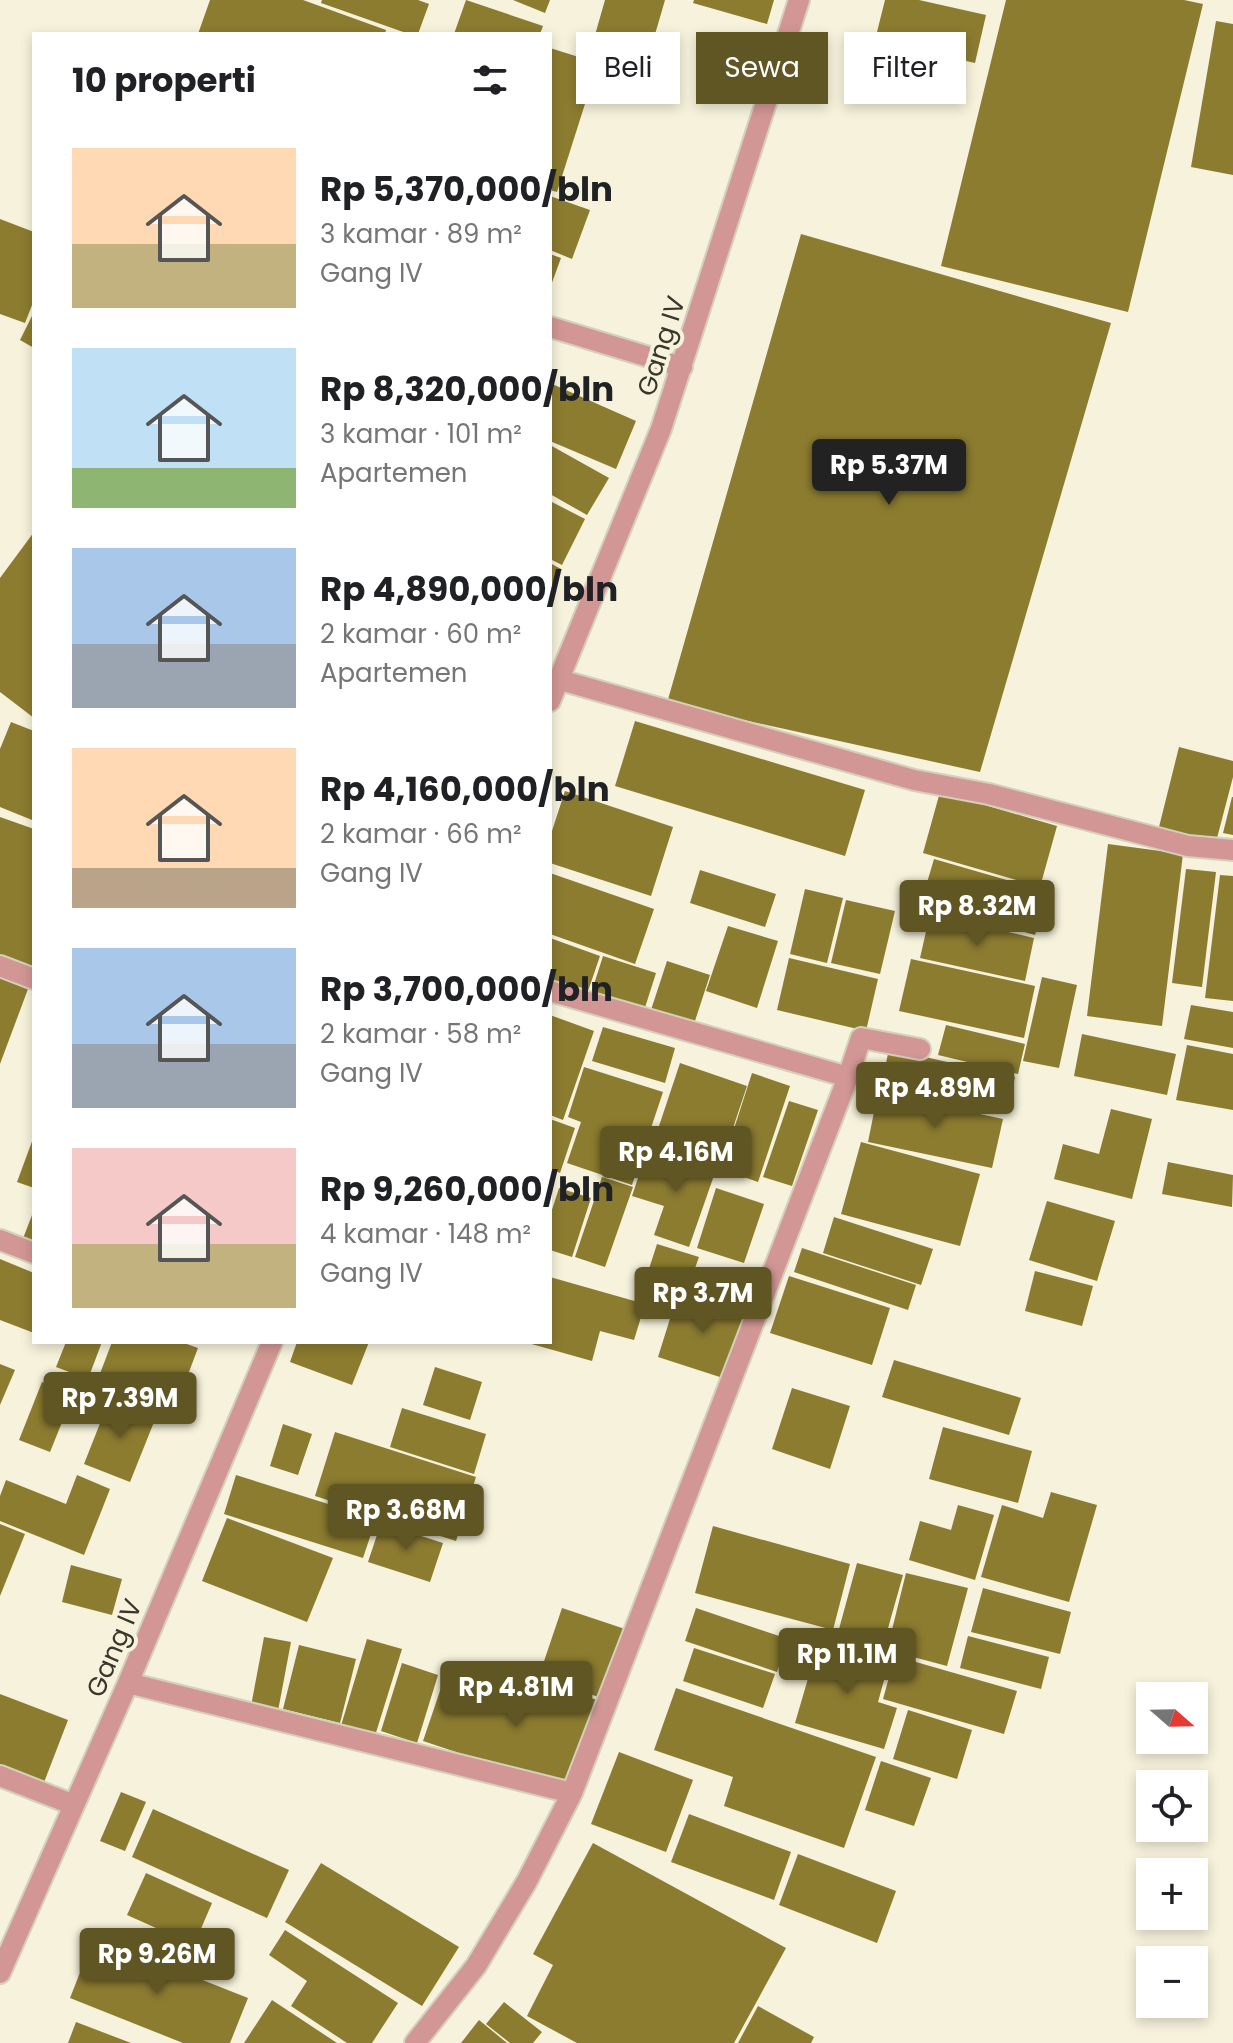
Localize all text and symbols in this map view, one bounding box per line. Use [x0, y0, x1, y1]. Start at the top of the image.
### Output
chip: Beli [576, 32, 680, 104]
chip: Sewa [696, 32, 828, 104]
chip: Filter [844, 32, 966, 104]
text: 10 properti [72, 56, 256, 104]
icon: filters [468, 58, 512, 102]
text: Rp 5,370,000/bln [320, 165, 613, 213]
icon: home [136, 180, 232, 276]
text: 3 kamar · 89 m² [320, 216, 522, 252]
text: Gang IV [320, 255, 423, 291]
street label: Gang IV [628, 291, 694, 401]
text: Rp 8,320,000/bln [320, 365, 614, 413]
icon: home [136, 380, 232, 476]
text: 3 kamar · 101 m² [320, 416, 522, 452]
pin: Rp 5.37M [806, 439, 972, 507]
text: Rp 5.37M [830, 447, 948, 483]
text: Apartemen [320, 455, 468, 491]
text: Rp 4,890,000/bln [320, 565, 618, 613]
icon: home [136, 580, 232, 676]
text: 2 kamar · 60 m² [320, 616, 521, 652]
text: Apartemen [320, 655, 468, 691]
text: Rp 4,160,000/bln [320, 765, 610, 813]
icon: home [136, 780, 232, 876]
text: 2 kamar · 66 m² [320, 816, 522, 852]
text: Gang IV [320, 855, 423, 891]
pin: Rp 8.32M [894, 880, 1060, 948]
text: Rp 8.32M [918, 888, 1036, 924]
text: Rp 3,700,000/bln [320, 965, 613, 1013]
icon: home [136, 980, 232, 1076]
text: 2 kamar · 58 m² [320, 1016, 521, 1052]
text: Gang IV [320, 1055, 423, 1091]
pin: Rp 4.89M [852, 1062, 1018, 1130]
text: Rp 4.89M [874, 1070, 996, 1106]
pin: Rp 4.16M [593, 1126, 759, 1194]
text: Rp 4.16M [618, 1134, 734, 1170]
text: Rp 9,260,000/bln [320, 1165, 614, 1213]
icon: home [136, 1180, 232, 1276]
text: 4 kamar · 148 m² [320, 1216, 531, 1252]
text: Gang IV [320, 1255, 423, 1291]
pin: Rp 3.7M [629, 1267, 777, 1335]
text: Rp 3.7M [653, 1275, 753, 1311]
pin: Rp 7.39M [37, 1372, 203, 1440]
text: Rp 7.39M [62, 1380, 178, 1416]
pin: Rp 3.68M [323, 1484, 489, 1552]
text: Rp 3.68M [346, 1492, 466, 1528]
street label: Gang IV [77, 1594, 151, 1702]
pin: Rp 11.1M [764, 1628, 930, 1696]
text: Rp 11.1M [797, 1636, 897, 1672]
pin: Rp 4.81M [433, 1661, 599, 1729]
text: Rp 4.81M [458, 1669, 574, 1705]
north arrow [1136, 1682, 1208, 1754]
map controls [1136, 1682, 1208, 2018]
button: locate [1136, 1770, 1208, 1842]
button: + [1136, 1858, 1208, 1930]
pin: Rp 9.26M [74, 1928, 240, 1996]
text: Rp 9.26M [98, 1936, 216, 1972]
button: − [1136, 1946, 1208, 2018]

